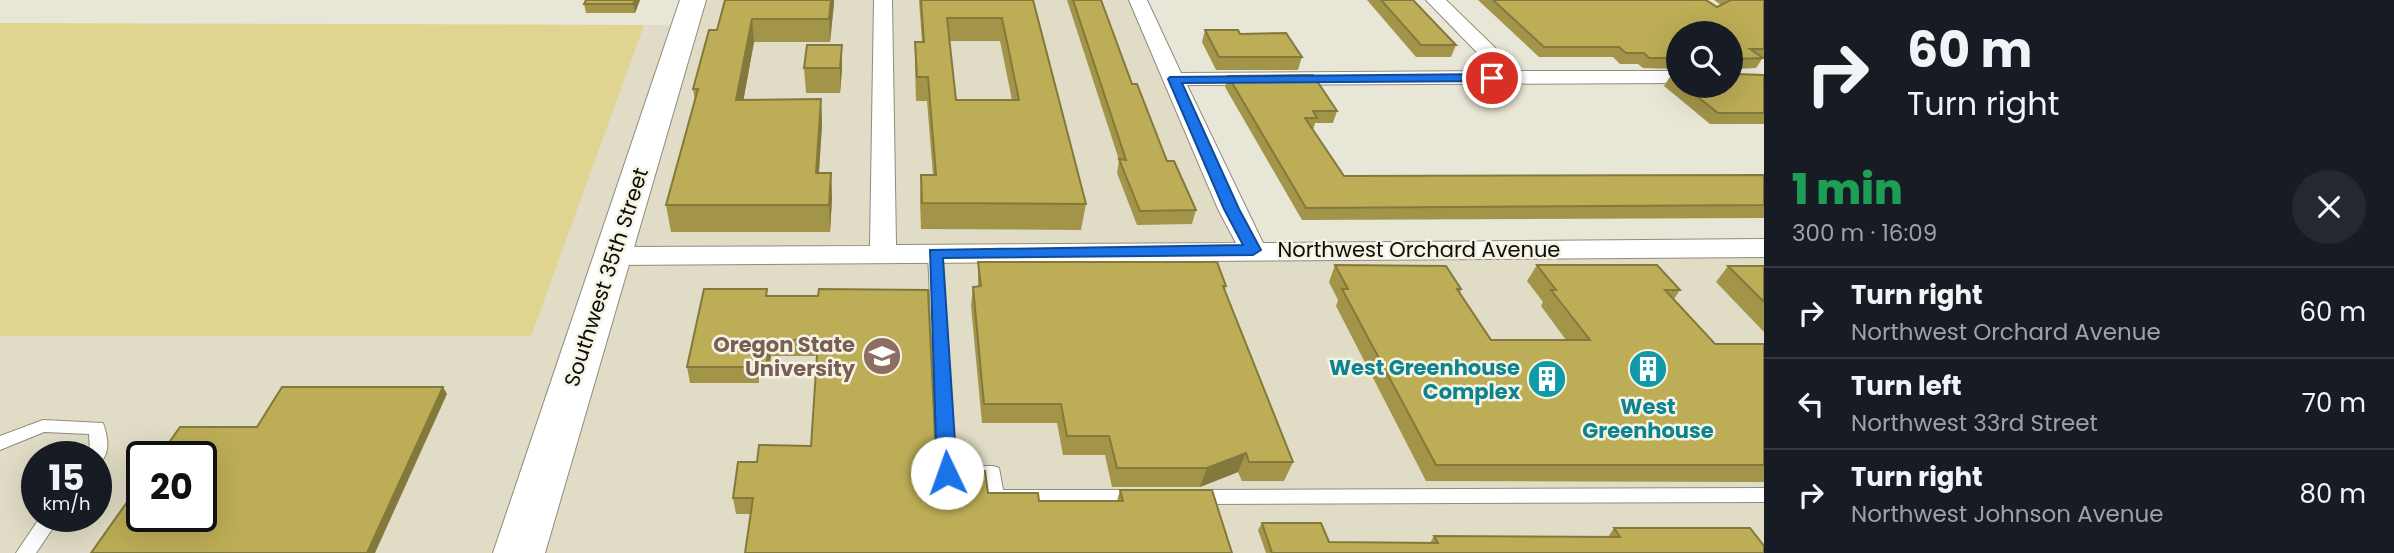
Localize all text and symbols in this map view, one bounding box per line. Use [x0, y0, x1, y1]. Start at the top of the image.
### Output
text: 60 m [1907, 16, 2032, 84]
map controls [1666, 21, 1743, 98]
button: search [1666, 21, 1743, 98]
icon: right [1792, 28, 1883, 119]
pin [1462, 48, 1522, 108]
icon: arrive [1473, 59, 1511, 97]
text: Turn right [1907, 81, 2059, 126]
text: 1 min [1792, 160, 1903, 219]
street label: Southwest 35th Street [557, 164, 655, 390]
button: close [2292, 170, 2366, 244]
text: 300 m · 16:09 [1792, 217, 1937, 249]
street label: Northwest Orchard Avenue [1278, 235, 1560, 264]
text: Turn right [1851, 277, 1983, 313]
icon: right [1792, 294, 1830, 332]
text: 60 m [2299, 294, 2366, 330]
text: Northwest Orchard Avenue [1851, 316, 2161, 348]
place label: Oregon State University [713, 330, 856, 383]
school or university icon: Oregon State University [861, 335, 903, 377]
building icon: West Greenhouse [1627, 348, 1669, 390]
place label: West Greenhouse Complex [1329, 353, 1521, 406]
building icon: West Greenhouse Complex [1526, 358, 1568, 400]
text: Turn left [1851, 368, 1962, 404]
icon: left [1792, 385, 1830, 423]
text: 70 m [2302, 385, 2366, 421]
place label: West Greenhouse [1582, 392, 1714, 445]
text: Northwest 33rd Street [1851, 407, 2098, 439]
position arrow [910, 436, 984, 510]
speed limit sign: 20 [126, 441, 217, 532]
text: 15 [49, 453, 84, 502]
text: Turn right [1851, 459, 1983, 495]
icon: right [1792, 476, 1830, 514]
text: 80 m [2300, 476, 2366, 512]
text: km/h [43, 491, 90, 516]
text: Northwest Johnson Avenue [1851, 498, 2164, 530]

